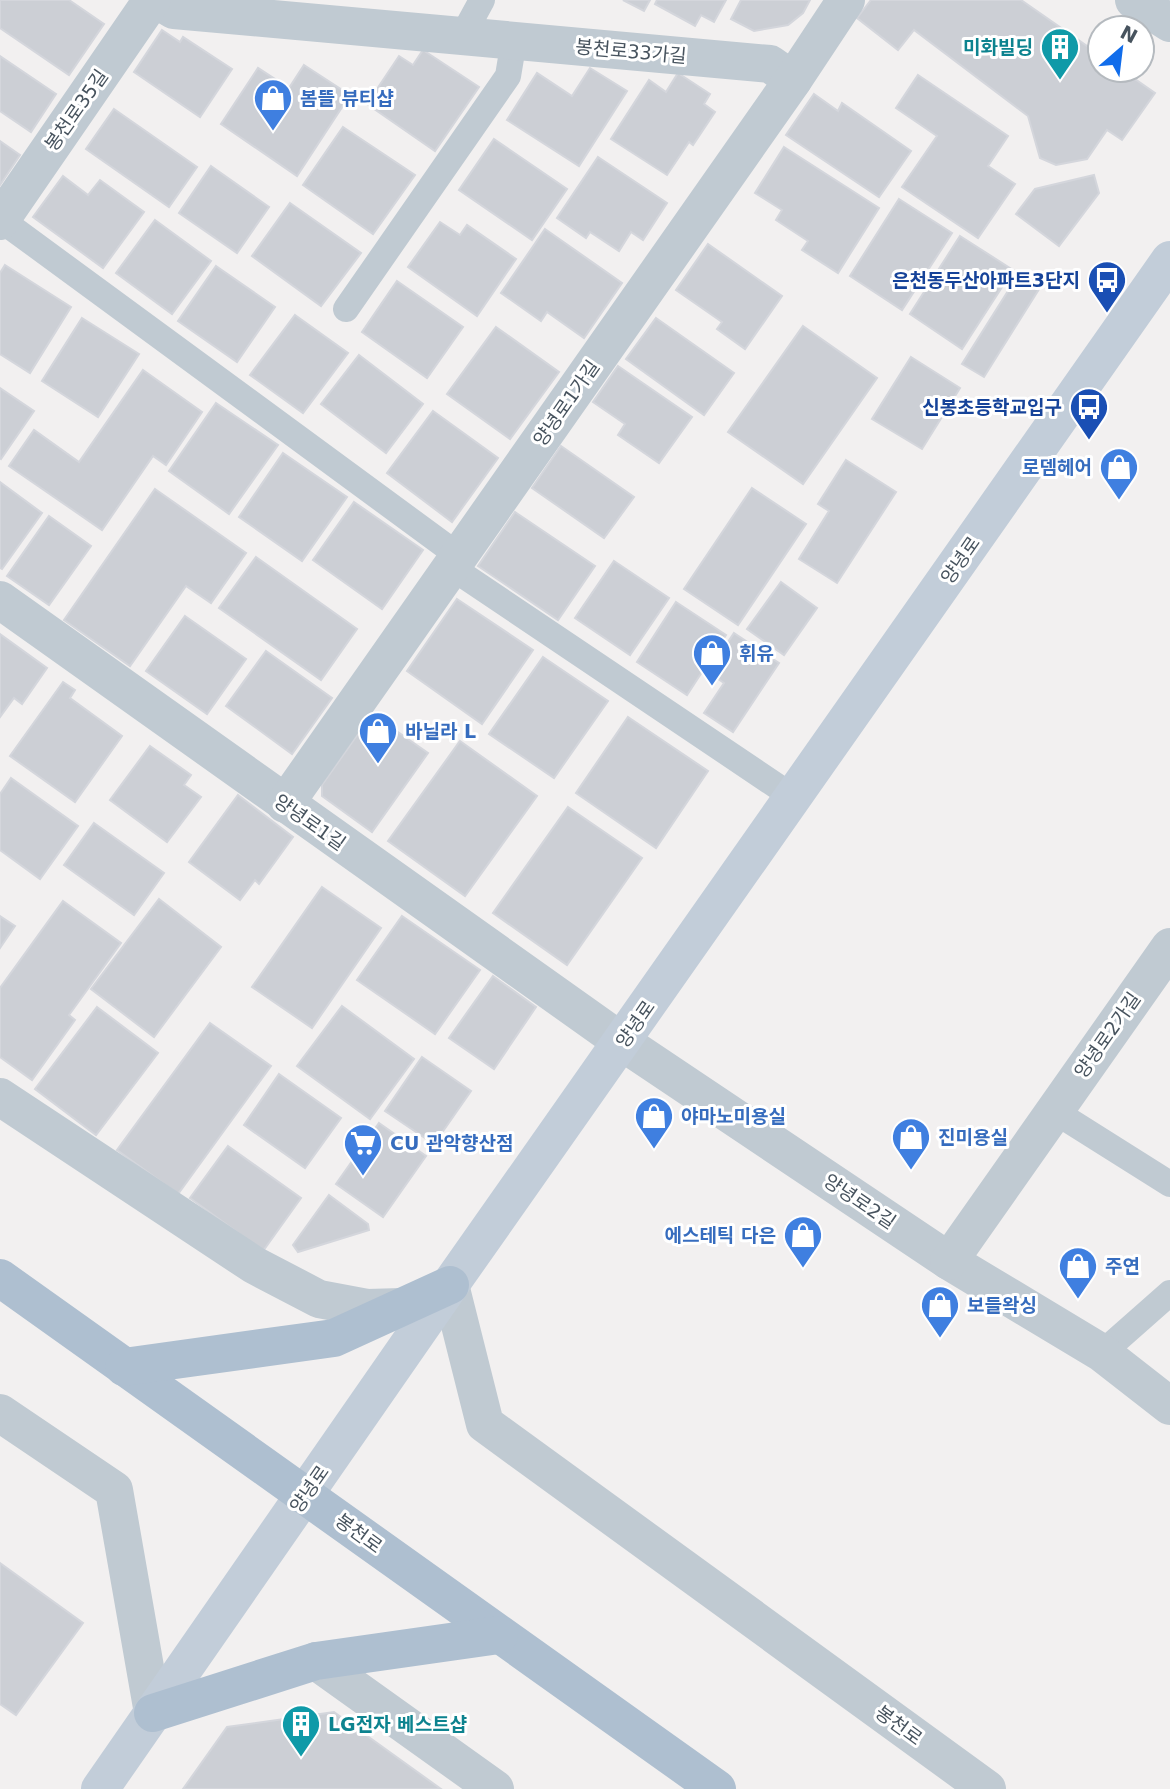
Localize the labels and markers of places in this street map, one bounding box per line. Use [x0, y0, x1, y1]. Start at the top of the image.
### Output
building icon: 미화빌딩 [1039, 26, 1081, 81]
place label: 미화빌딩 [963, 36, 1033, 58]
shop icon: 봄뜰 뷰티샵 [252, 77, 294, 132]
place label: 봄뜰 뷰티샵 [300, 87, 394, 109]
bus stop icon: 은천동두산아파트3단지 [1086, 259, 1128, 314]
place label: 은천동두산아파트3단지 [892, 269, 1080, 291]
bus stop icon: 신봉초등학교입구 [1068, 386, 1110, 441]
place label: 신봉초등학교입구 [922, 396, 1062, 418]
shop icon: 로뎀헤어 [1098, 446, 1140, 501]
place label: 로뎀헤어 [1022, 456, 1092, 478]
shop icon: 휘유 [691, 632, 733, 687]
place label: 휘유 [739, 642, 774, 664]
shop icon: 바닐라 L [357, 710, 399, 765]
place label: 바닐라 L [405, 720, 476, 742]
shop icon: 야마노미용실 [633, 1095, 675, 1150]
place label: 야마노미용실 [681, 1105, 786, 1127]
shop icon: 진미용실 [890, 1116, 932, 1171]
supermarket icon: CU 관악향산점 [342, 1122, 384, 1177]
place label: 진미용실 [938, 1126, 1008, 1148]
place label: CU 관악향산점 [390, 1132, 513, 1154]
shop icon: 에스테틱 다은 [782, 1214, 824, 1269]
place label: 에스테틱 다은 [665, 1224, 776, 1246]
shop icon: 주연 [1057, 1245, 1099, 1300]
place label: 주연 [1105, 1255, 1140, 1277]
shop icon: 보들왁싱 [919, 1284, 961, 1339]
place label: 보들왁싱 [967, 1294, 1037, 1316]
building icon: LG전자 베스트샵 [280, 1703, 322, 1758]
place label: LG전자 베스트샵 [328, 1713, 467, 1735]

